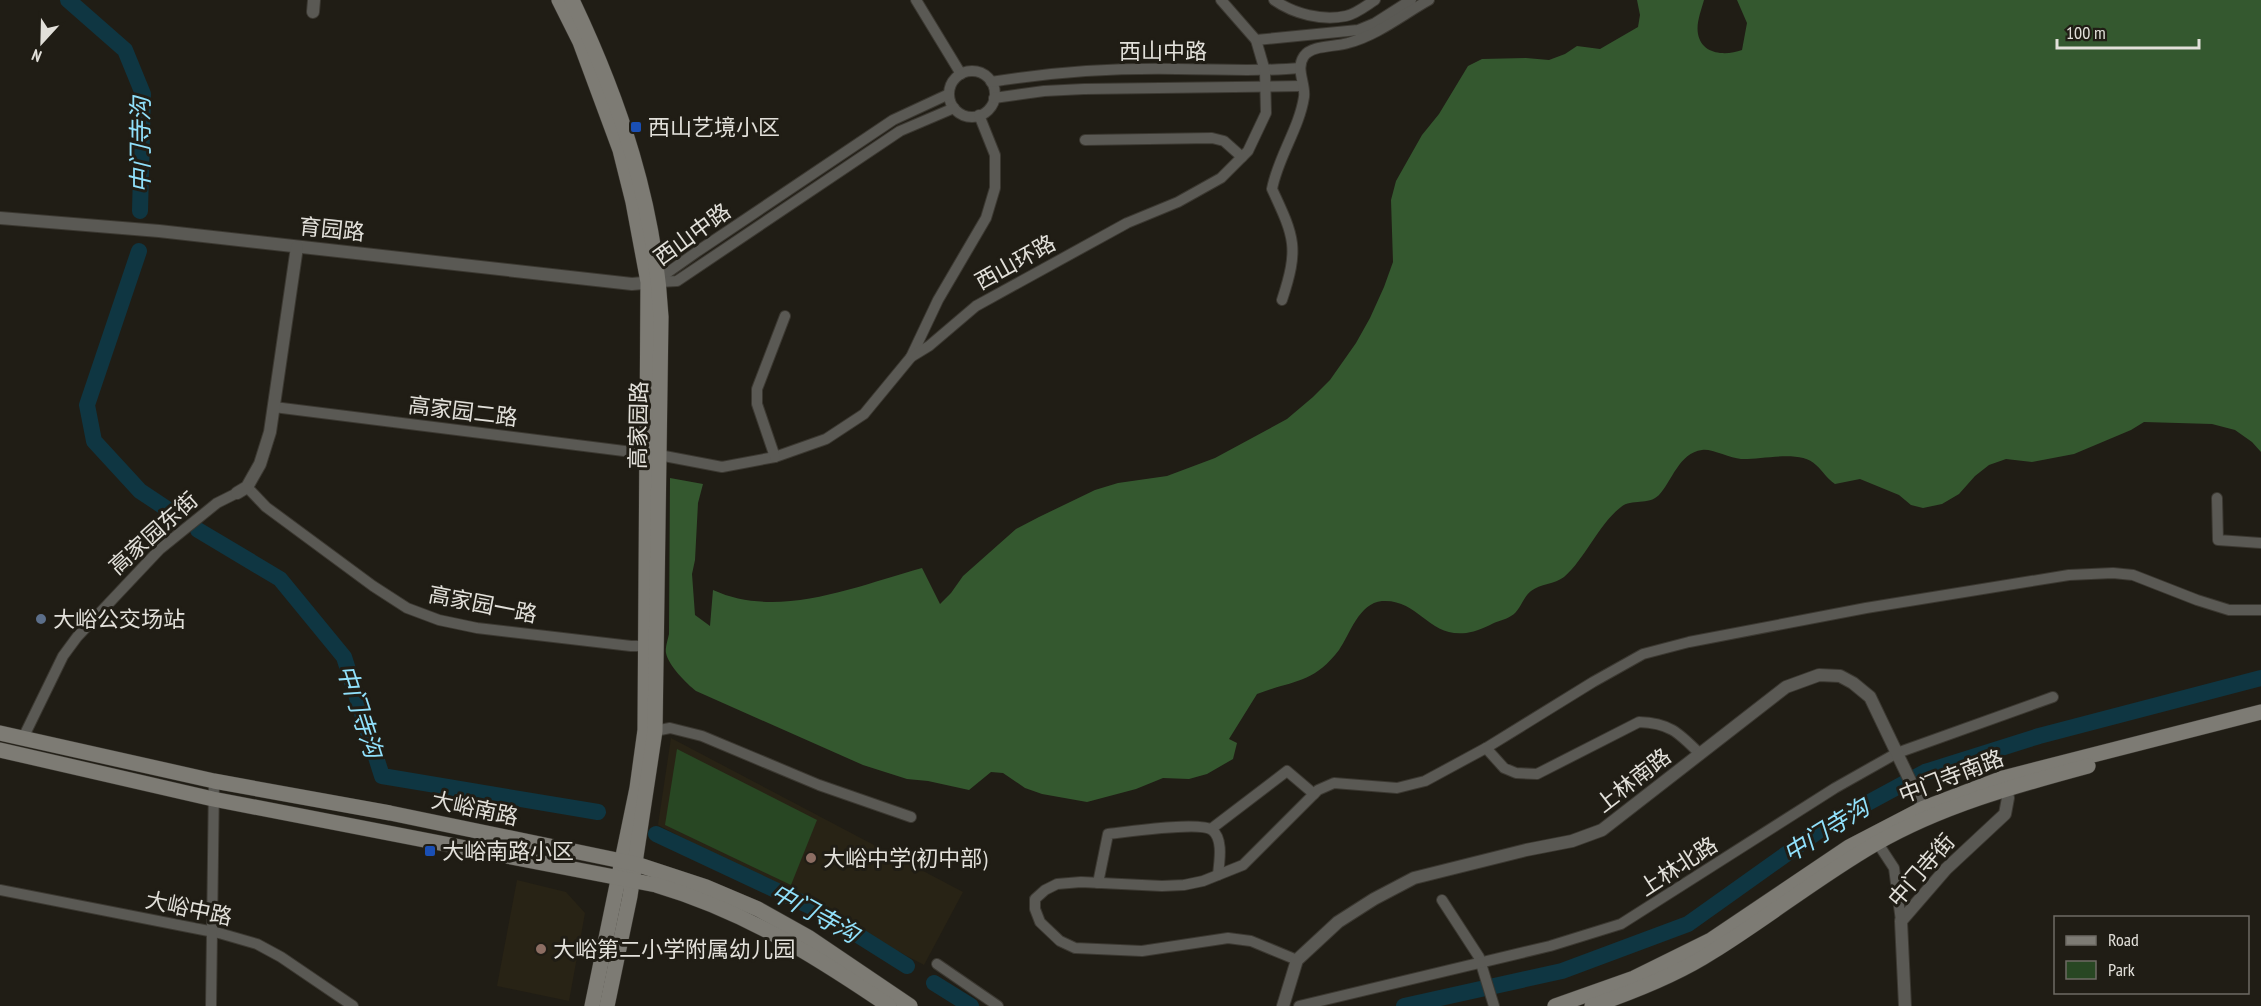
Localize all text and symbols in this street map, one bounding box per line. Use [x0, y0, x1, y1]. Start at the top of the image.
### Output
north arrow [12, 12, 72, 72]
scale bar [2057, 12, 2200, 50]
text: 100 m [2066, 21, 2106, 44]
street label: 西山中路 [1119, 37, 1207, 65]
text: N [29, 45, 44, 67]
water label: 中门寺沟 [125, 94, 156, 193]
place label: 西山艺境小区 [648, 113, 780, 141]
marker: 西山艺境小区 [629, 120, 643, 134]
street label: 西山中路 [648, 197, 736, 271]
street label: 育园路 [298, 212, 366, 246]
street label: 西山环路 [970, 228, 1060, 296]
street label: 高家园路 [623, 381, 653, 469]
street label: 高家园二路 [407, 390, 519, 432]
street label: 高家园东街 [103, 486, 203, 580]
street label: 高家园一路 [426, 580, 540, 628]
place label: 大峪公交场站 [53, 605, 185, 633]
marker: 大峪公交场站 [34, 612, 48, 626]
water label: 中门寺沟 [330, 661, 391, 764]
street label: 上林南路 [1590, 742, 1676, 818]
street label: 中门寺南路 [1895, 743, 2007, 809]
street label: 大峪南路 [429, 785, 521, 831]
water label: 中门寺沟 [1777, 790, 1877, 869]
street label: 中门寺街 [1882, 828, 1960, 912]
street label: 上林北路 [1633, 830, 1723, 902]
place label: 大峪南路小区 [442, 837, 574, 865]
marker: 大峪南路小区 [423, 844, 437, 858]
place label: 大峪中学(初中部) [823, 844, 988, 872]
marker: 大峪中学(初中部) [804, 851, 818, 865]
water label: 中门寺沟 [766, 876, 867, 951]
street label: 大峪中路 [143, 885, 235, 931]
legend [2054, 916, 2249, 994]
text: Road [2108, 928, 2139, 951]
place label: 大峪第二小学附属幼儿园 [553, 935, 795, 963]
marker: 大峪第二小学附属幼儿园 [534, 942, 548, 956]
text: Park [2108, 958, 2135, 981]

